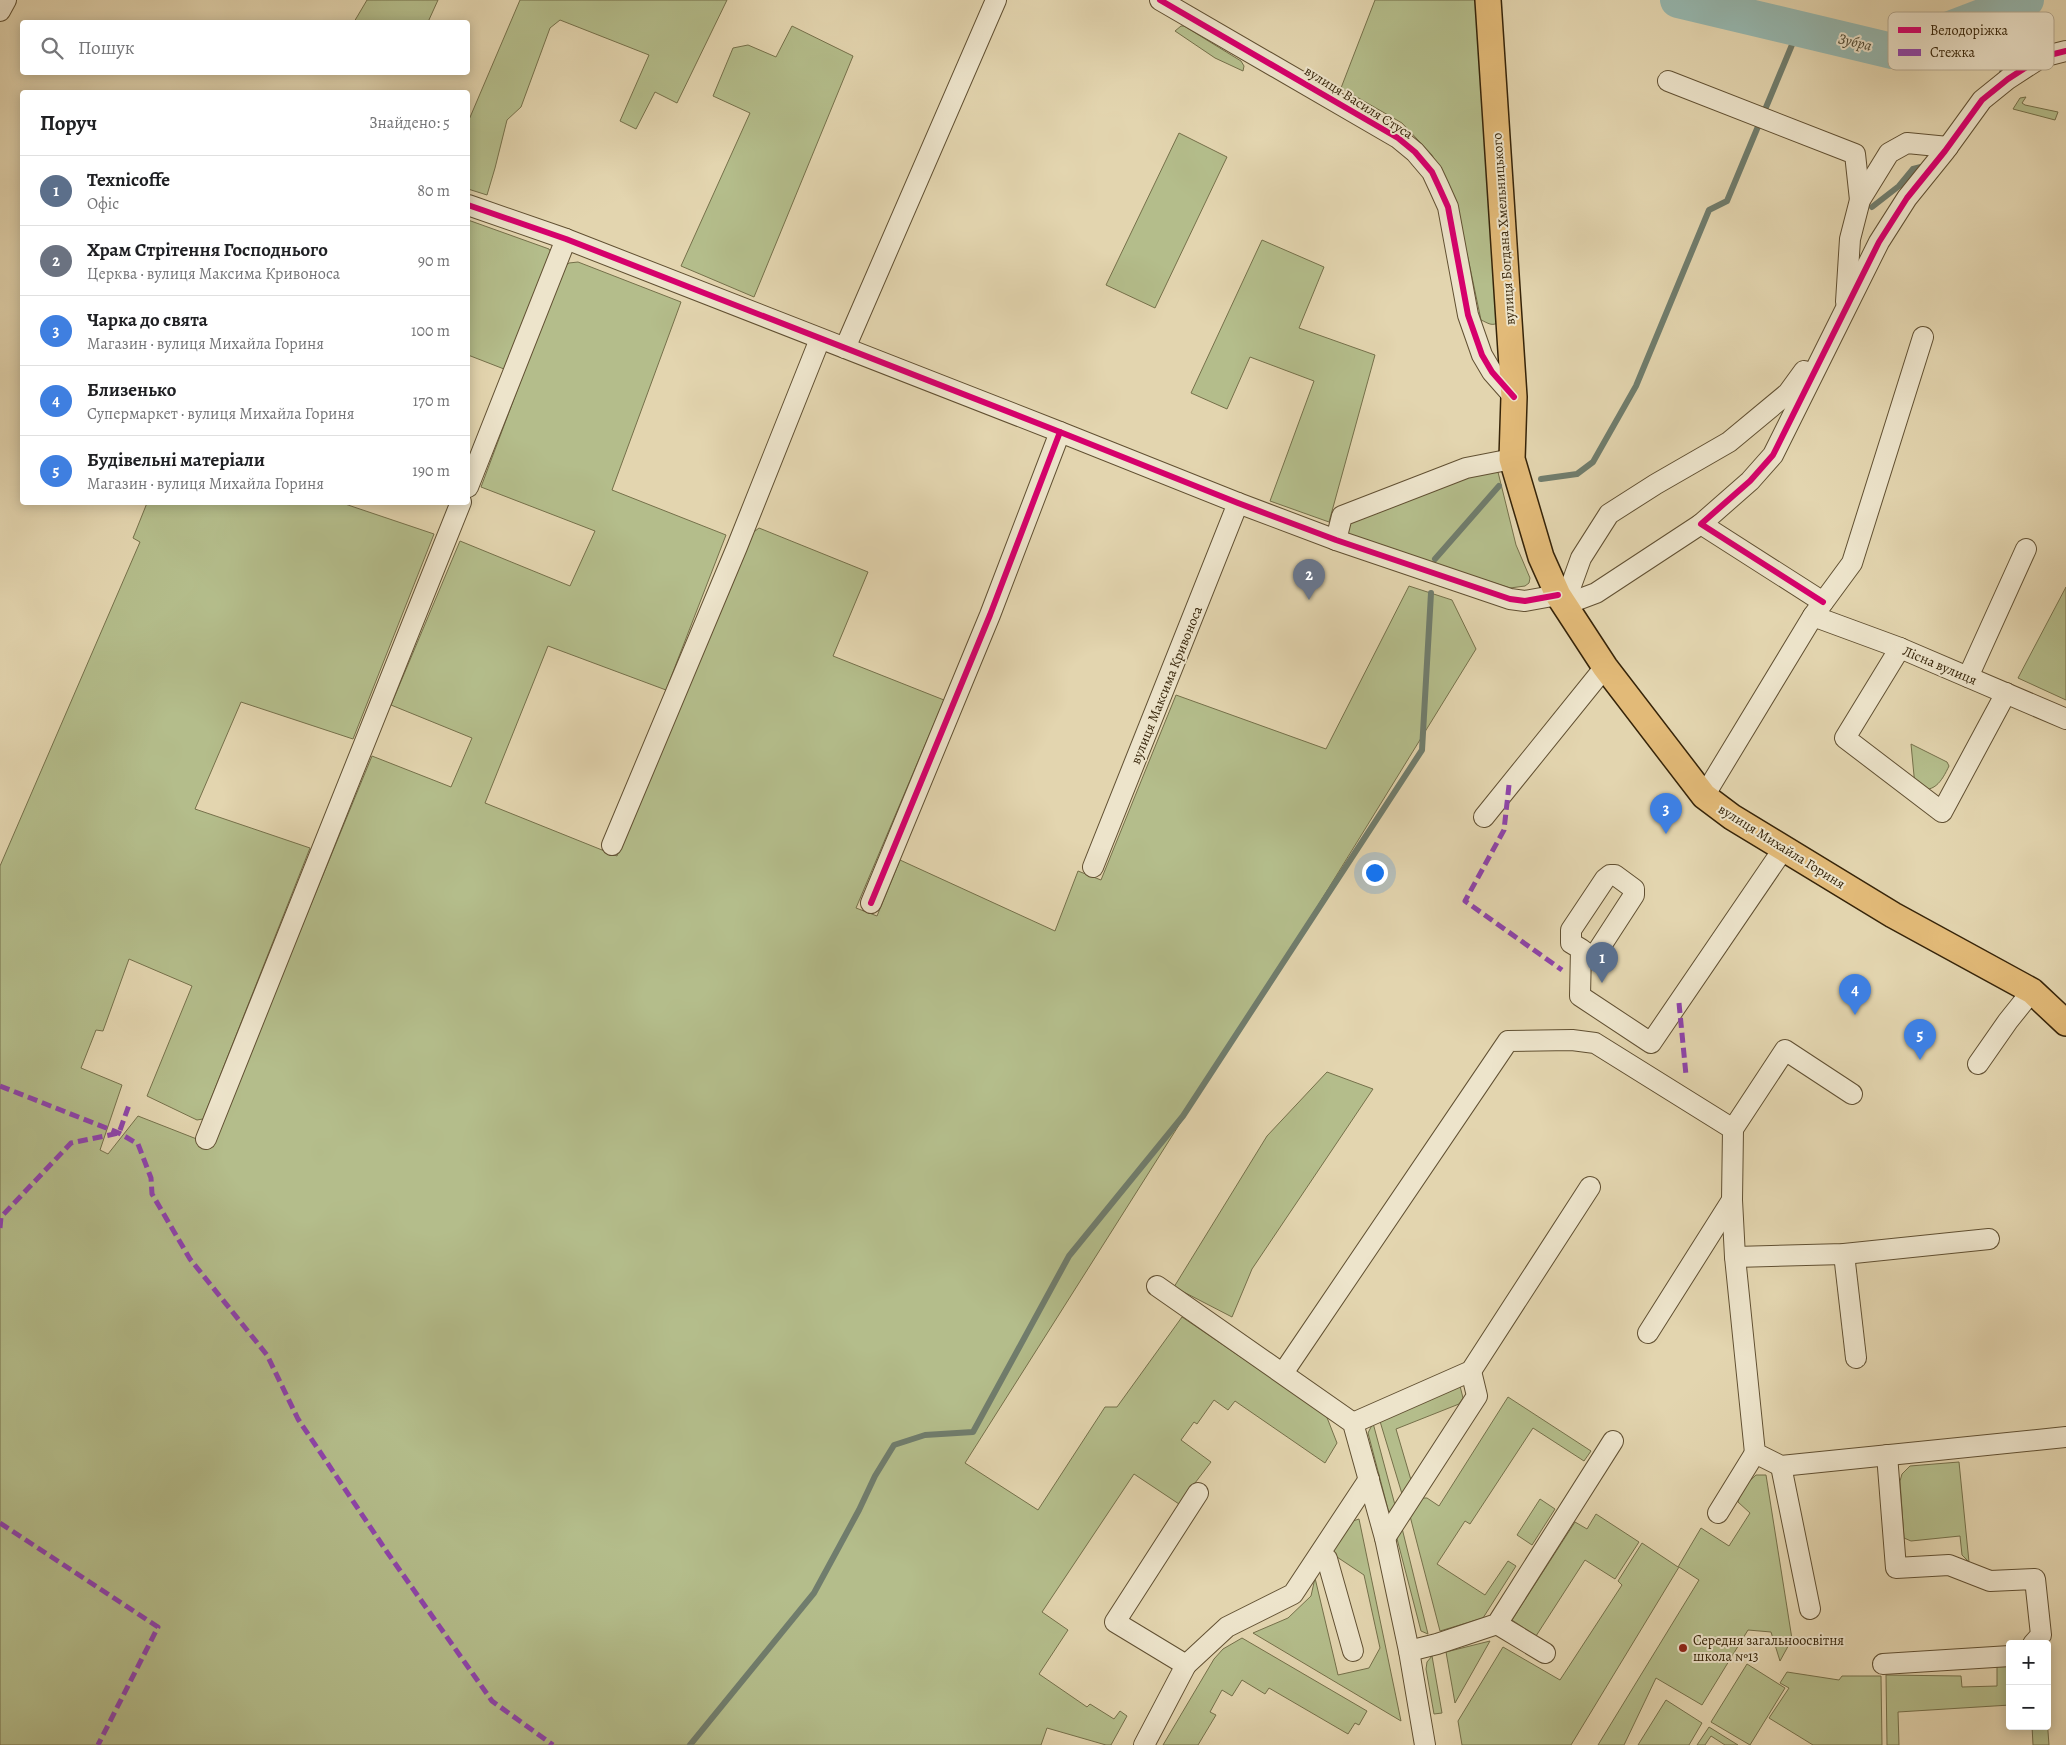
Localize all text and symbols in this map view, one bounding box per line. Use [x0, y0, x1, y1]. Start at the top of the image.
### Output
legend [1888, 12, 2054, 70]
search box [20, 20, 470, 75]
text: Велодоріжка [1930, 21, 2008, 40]
water label: Зубра [1836, 28, 1874, 56]
icon: search [38, 34, 66, 62]
text: Пошук [78, 35, 135, 61]
text: Стежка [1930, 43, 1976, 62]
street label: вулиця Василя Стуса [1301, 61, 1417, 144]
text: Поруч [40, 109, 97, 137]
text: Знайдено: 5 [369, 112, 450, 134]
street label: вулиця Богдана Хмельницького [1487, 132, 1520, 326]
text: Texnicoffe [87, 167, 170, 193]
text: 1 [53, 180, 59, 202]
text: 80 m [417, 180, 450, 202]
text: Офіс [87, 193, 119, 215]
text: Храм Стрітення Господнього [87, 237, 328, 263]
text: 2 [52, 250, 60, 272]
text: 90 m [418, 250, 450, 272]
text: Церква · вулиця Максима Кривоноса [87, 263, 340, 285]
text: Чарка до свята [87, 307, 208, 333]
text: 3 [53, 320, 59, 342]
text: 100 m [411, 320, 450, 342]
text: Магазин · вулиця Михайла Гориня [87, 333, 324, 355]
text: Близенько [87, 377, 176, 403]
text: 4 [52, 390, 60, 412]
text: 170 m [413, 390, 450, 412]
text: Супермаркет · вулиця Михайла Гориня [87, 403, 355, 425]
text: Будівельні матеріали [87, 447, 265, 473]
text: 5 [53, 460, 59, 482]
text: 190 m [412, 460, 450, 482]
text: Магазин · вулиця Михайла Гориня [87, 473, 324, 495]
pin: 2 [1293, 559, 1325, 600]
street label: вулиця Максима Кривоноса [1126, 603, 1207, 767]
street label: Лісна вулиця [1900, 641, 1980, 690]
pin: 3 [1650, 793, 1682, 834]
street label: вулиця Михайла Гориня [1715, 800, 1849, 893]
your location [1362, 860, 1388, 886]
pin: 1 [1586, 942, 1618, 983]
pin: 4 [1839, 974, 1871, 1015]
pin: 5 [1904, 1019, 1936, 1060]
place label: Середня загальноосвітня школа №13 [1693, 1631, 1844, 1666]
map controls [2006, 1640, 2051, 1730]
button: + [2006, 1640, 2051, 1685]
marker: Середня загальноосвітня школа №13 [1677, 1642, 1689, 1654]
button: − [2006, 1685, 2051, 1730]

